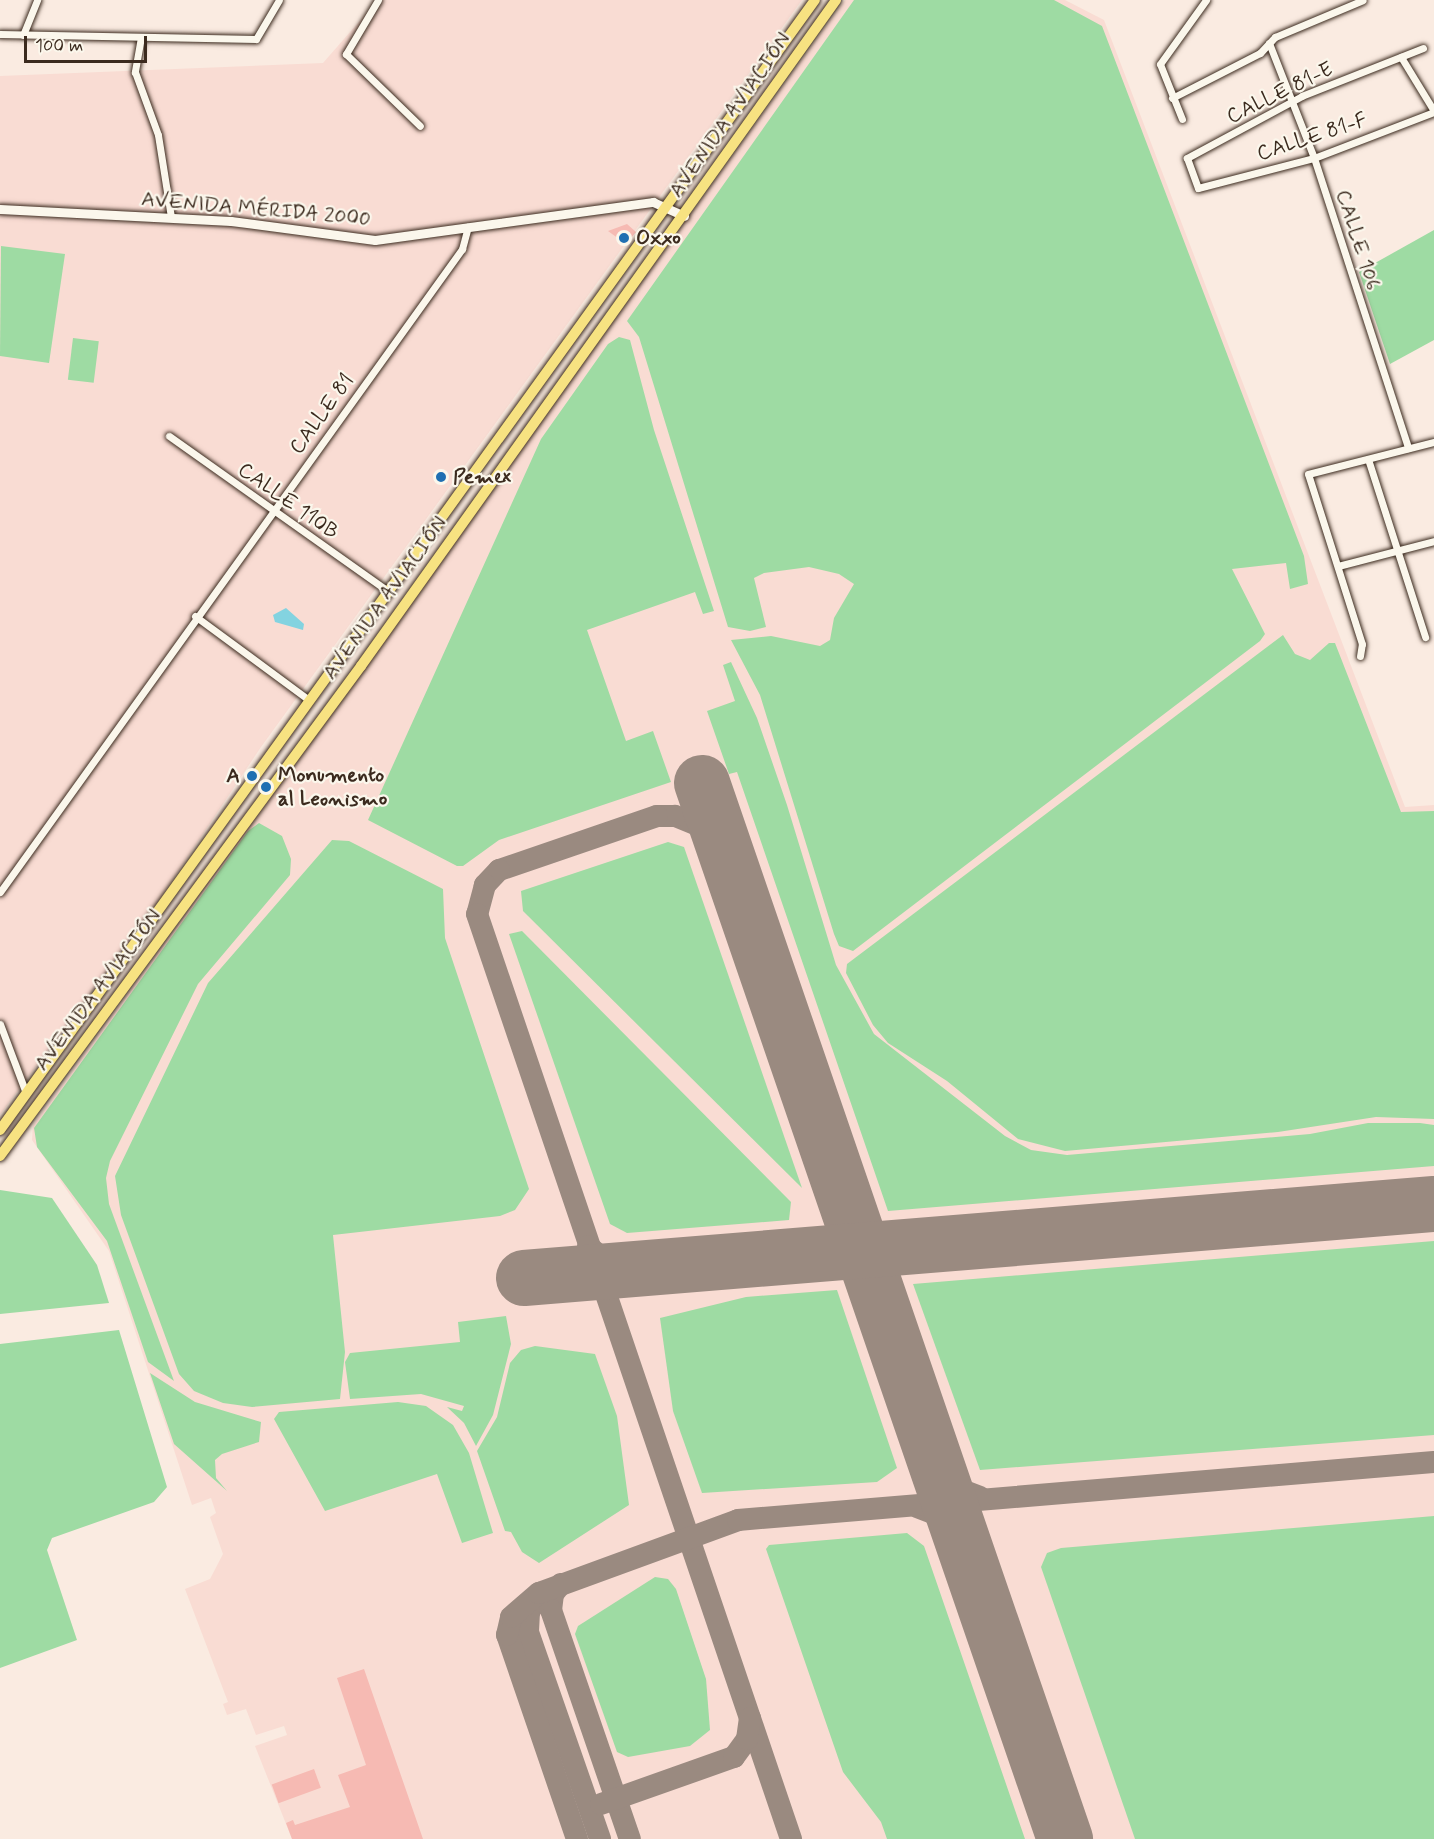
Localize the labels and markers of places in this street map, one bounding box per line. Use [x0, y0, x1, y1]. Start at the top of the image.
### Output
place label: Oxxo [636, 225, 681, 251]
marker: Oxxo [617, 231, 631, 245]
place label: Pemex [453, 464, 511, 490]
marker: Pemex [434, 470, 448, 484]
place label: Monumento al Leonismo [278, 762, 384, 812]
place label: A [226, 763, 240, 789]
marker: A [245, 769, 259, 783]
marker: Monumento al Leonismo [259, 780, 273, 794]

